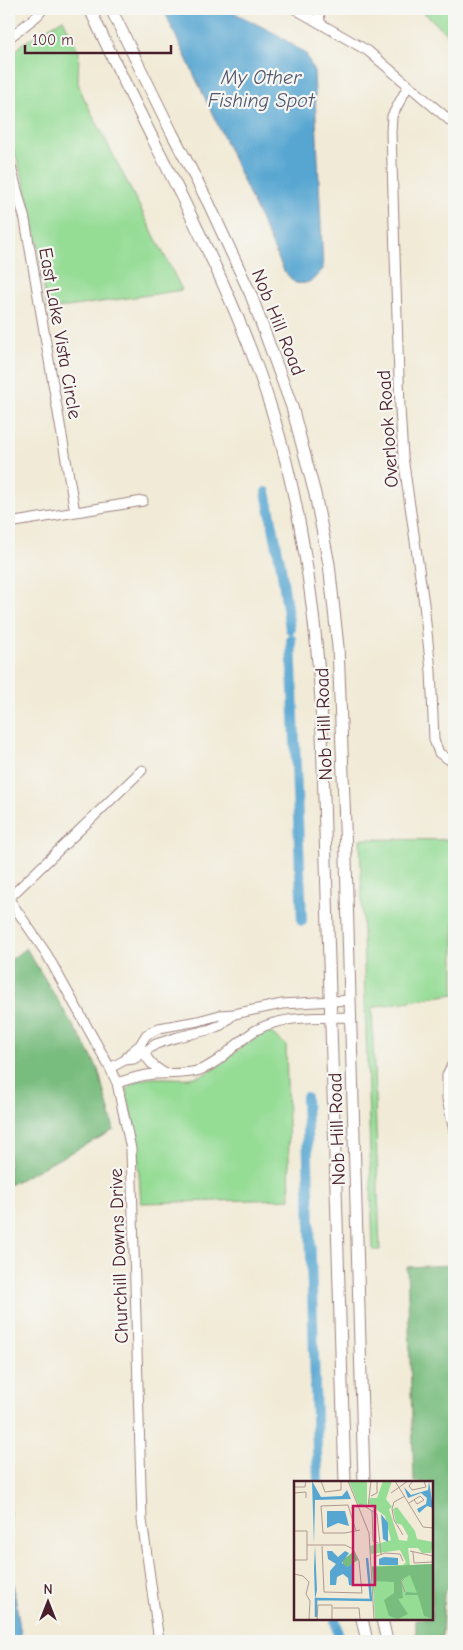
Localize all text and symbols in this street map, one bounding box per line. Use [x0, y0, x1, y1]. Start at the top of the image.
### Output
scale bar [25, 22, 171, 54]
text: 100 m [32, 31, 74, 49]
water label: My Other Fishing Spot [208, 66, 316, 112]
street label: East Lake Vista Circle [34, 246, 86, 421]
street label: Nob Hill Road [247, 266, 309, 379]
street label: Overlook Road [373, 369, 403, 488]
street label: Nob Hill Road [311, 667, 337, 781]
street label: Nob Hill Road [324, 1072, 350, 1186]
street label: Churchill Downs Drive [105, 1168, 133, 1344]
inset map [294, 1481, 433, 1620]
north arrow [22, 1578, 72, 1628]
text: N [43, 1581, 53, 1598]

